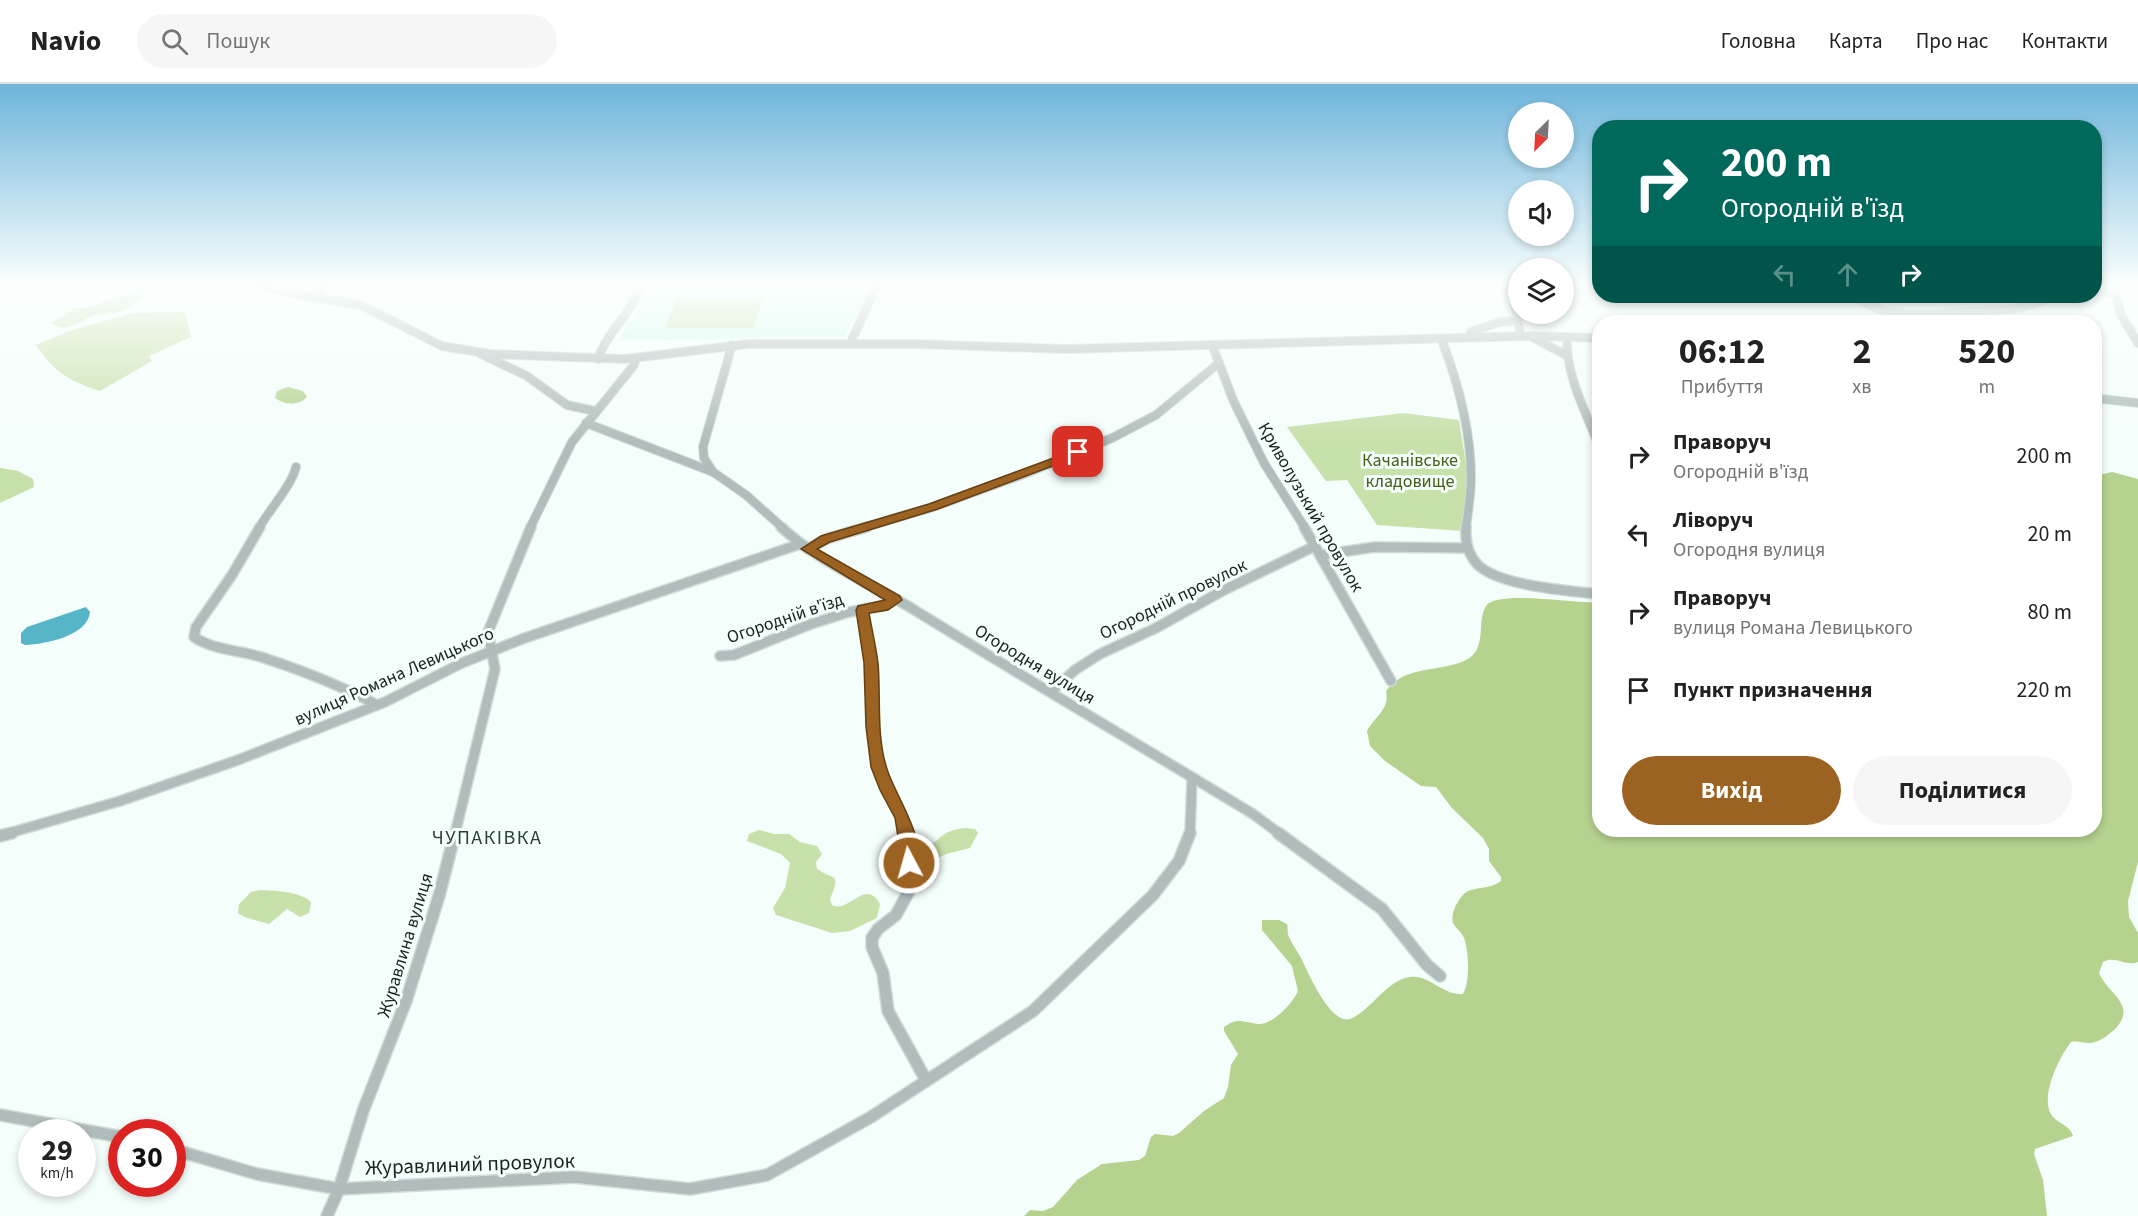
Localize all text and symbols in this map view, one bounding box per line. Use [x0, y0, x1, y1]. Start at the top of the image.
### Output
search box [137, 14, 557, 68]
text: Navio [30, 21, 101, 61]
icon: search [158, 25, 191, 58]
text: Пошук [206, 25, 270, 57]
text: Головна [1721, 26, 1796, 56]
text: Карта [1829, 26, 1883, 56]
text: Про нас [1916, 26, 1988, 56]
text: Контакти [2021, 26, 2108, 56]
north arrow [1508, 102, 1574, 168]
map controls [1508, 102, 1574, 324]
text: 200 m [1721, 133, 1832, 193]
icon: right [1622, 144, 1700, 222]
button: sound [1508, 180, 1574, 246]
text: Огородній в'їзд [1721, 189, 1904, 228]
button: layers [1508, 258, 1574, 324]
icon: left [1768, 258, 1801, 291]
icon: ahead [1831, 258, 1864, 291]
icon: right [1894, 258, 1927, 291]
text: 06:12 [1679, 326, 1766, 377]
text: 2 [1852, 326, 1871, 377]
text: 520 [1958, 326, 2015, 377]
text: Прибуття [1681, 373, 1764, 401]
text: хв [1852, 373, 1871, 401]
text: m [1978, 373, 1995, 401]
street label: Криволузький провулок [1252, 418, 1370, 597]
pin [1052, 426, 1103, 477]
text: Праворуч [1673, 426, 1771, 458]
icon: arrive [1061, 435, 1094, 468]
icon: right [1622, 440, 1655, 473]
text: 200 m [2017, 440, 2072, 472]
park label: Качанівське кладовище [1362, 448, 1458, 494]
text: Огородній в'їзд [1673, 458, 1808, 486]
text: Ліворуч [1673, 504, 1753, 536]
icon: left [1622, 518, 1655, 551]
text: 20 m [2027, 518, 2072, 550]
text: Огородня вулиця [1673, 536, 1825, 564]
street label: Огородній провулок [1095, 553, 1251, 646]
text: Праворуч [1673, 582, 1771, 614]
street label: Огородній в'їзд [723, 587, 847, 650]
icon: right [1622, 596, 1655, 629]
text: 80 m [2027, 596, 2072, 628]
text: вулиця Романа Левицького [1673, 614, 1913, 642]
street label: Огородня вулиця [970, 618, 1100, 710]
street label: вулиця Романа Левицького [290, 621, 498, 732]
icon: arrive [1622, 674, 1655, 707]
text: Пункт призначення [1673, 674, 1873, 706]
text: 220 m [2017, 674, 2072, 706]
button: Вихід [1622, 756, 1841, 825]
button: Поділитися [1853, 756, 2072, 825]
district label: ЧУПАКІВКА [432, 824, 542, 852]
position arrow [877, 831, 941, 895]
street label: Журавлина вулиця [372, 870, 439, 1020]
speed limit sign: 30 [108, 1119, 186, 1197]
text: 29 [41, 1129, 73, 1172]
street label: Журавлиний провулок [365, 1145, 576, 1183]
text: km/h [40, 1163, 74, 1184]

